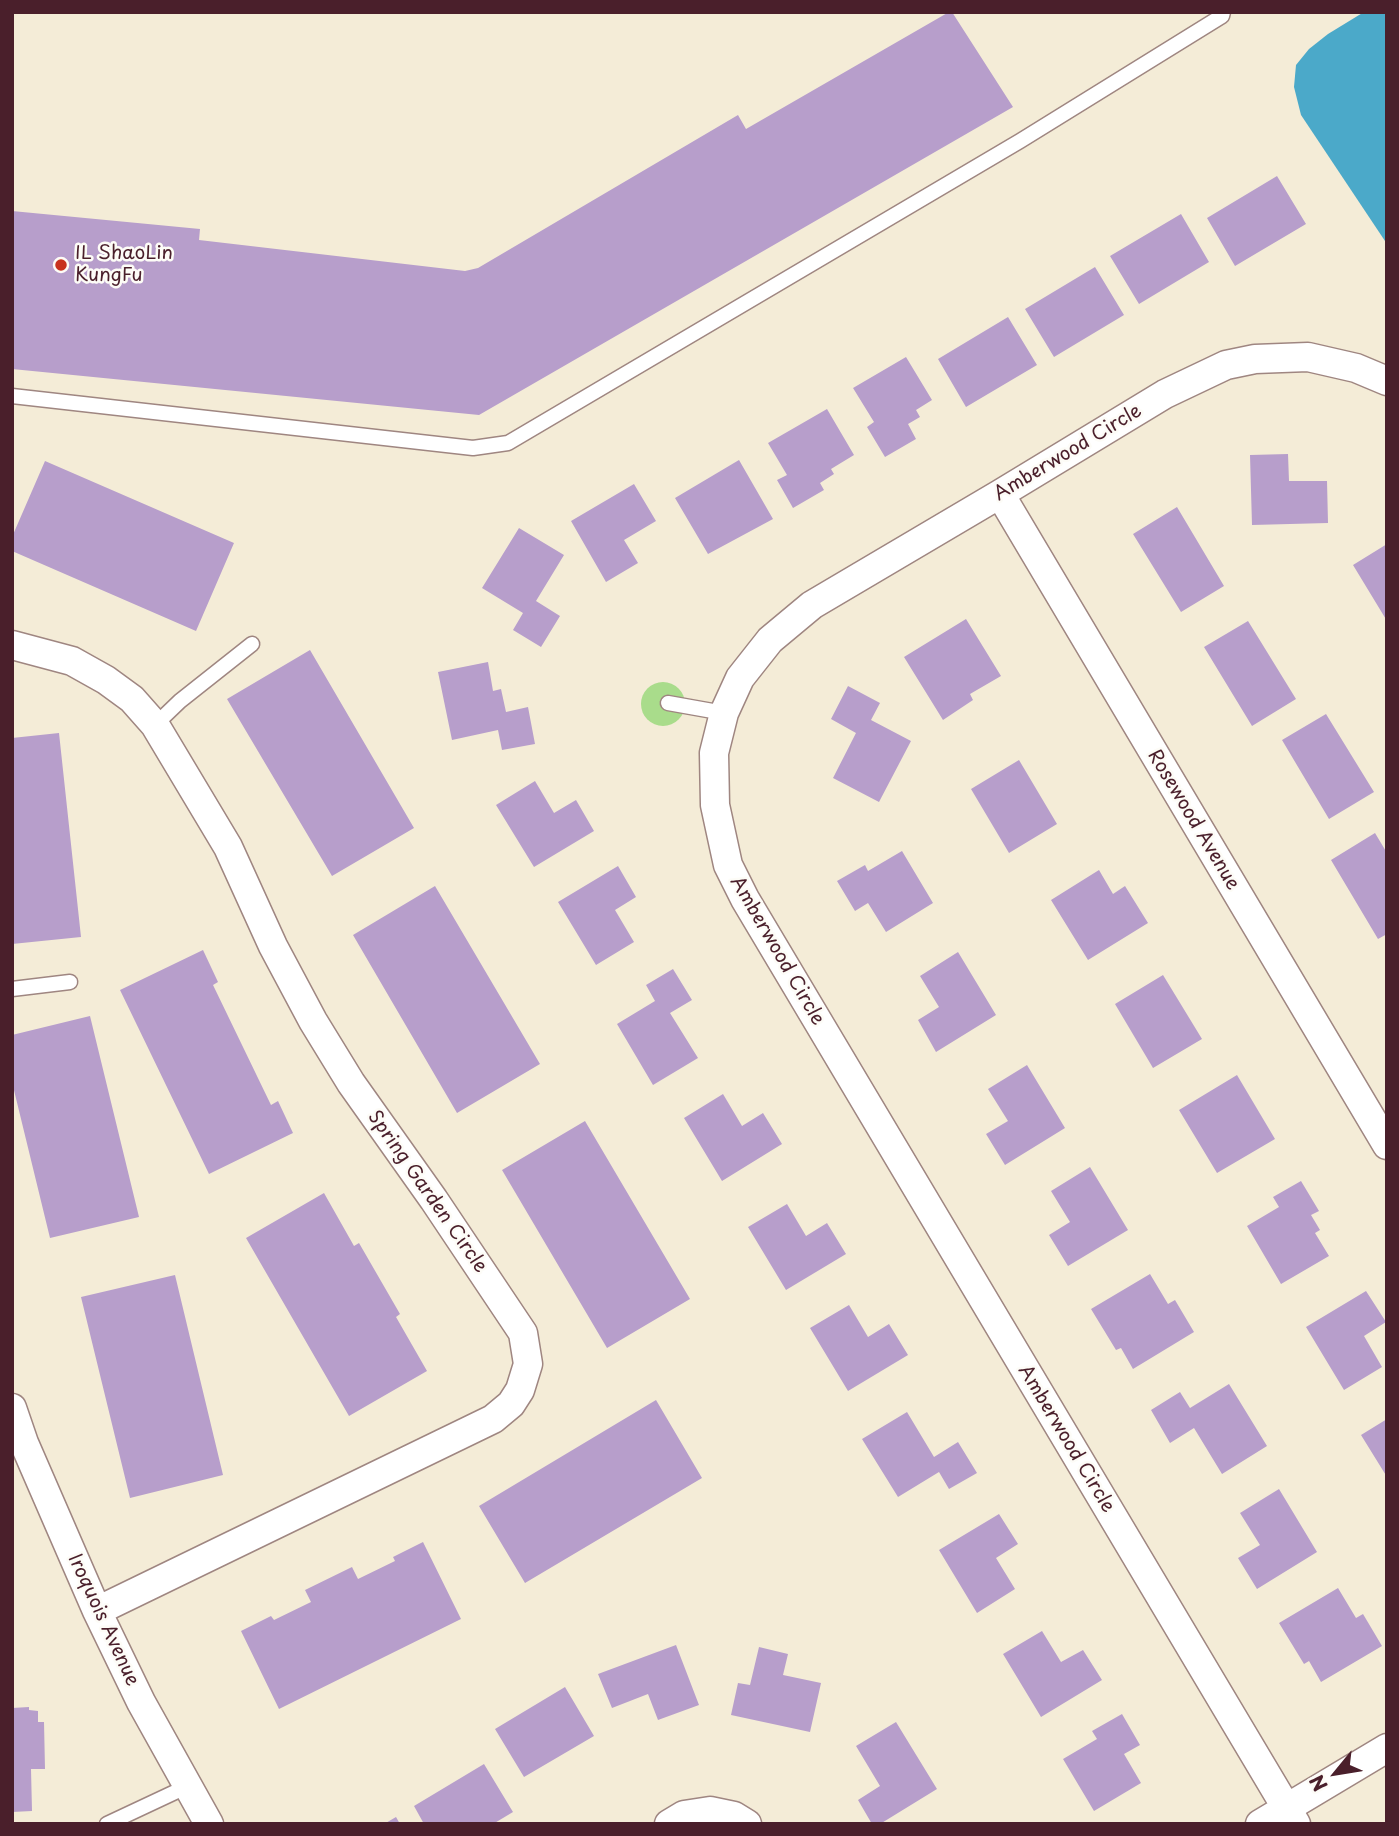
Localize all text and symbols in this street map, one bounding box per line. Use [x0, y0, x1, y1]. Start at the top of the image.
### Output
place label: IL ShaoLin KungFu [75, 243, 173, 287]
marker: IL ShaoLin KungFu [53, 257, 69, 273]
street label: Amberwood Circle [990, 400, 1146, 506]
street label: Rosewood Avenue [1142, 746, 1244, 894]
street label: Amberwood Circle [725, 872, 829, 1030]
street label: Spring Garden Circle [362, 1106, 492, 1278]
street label: Amberwood Circle [1013, 1361, 1119, 1517]
street label: Iroquois Avenue [62, 1550, 144, 1690]
north arrow [1301, 1738, 1371, 1808]
text: N [1302, 1770, 1334, 1797]

